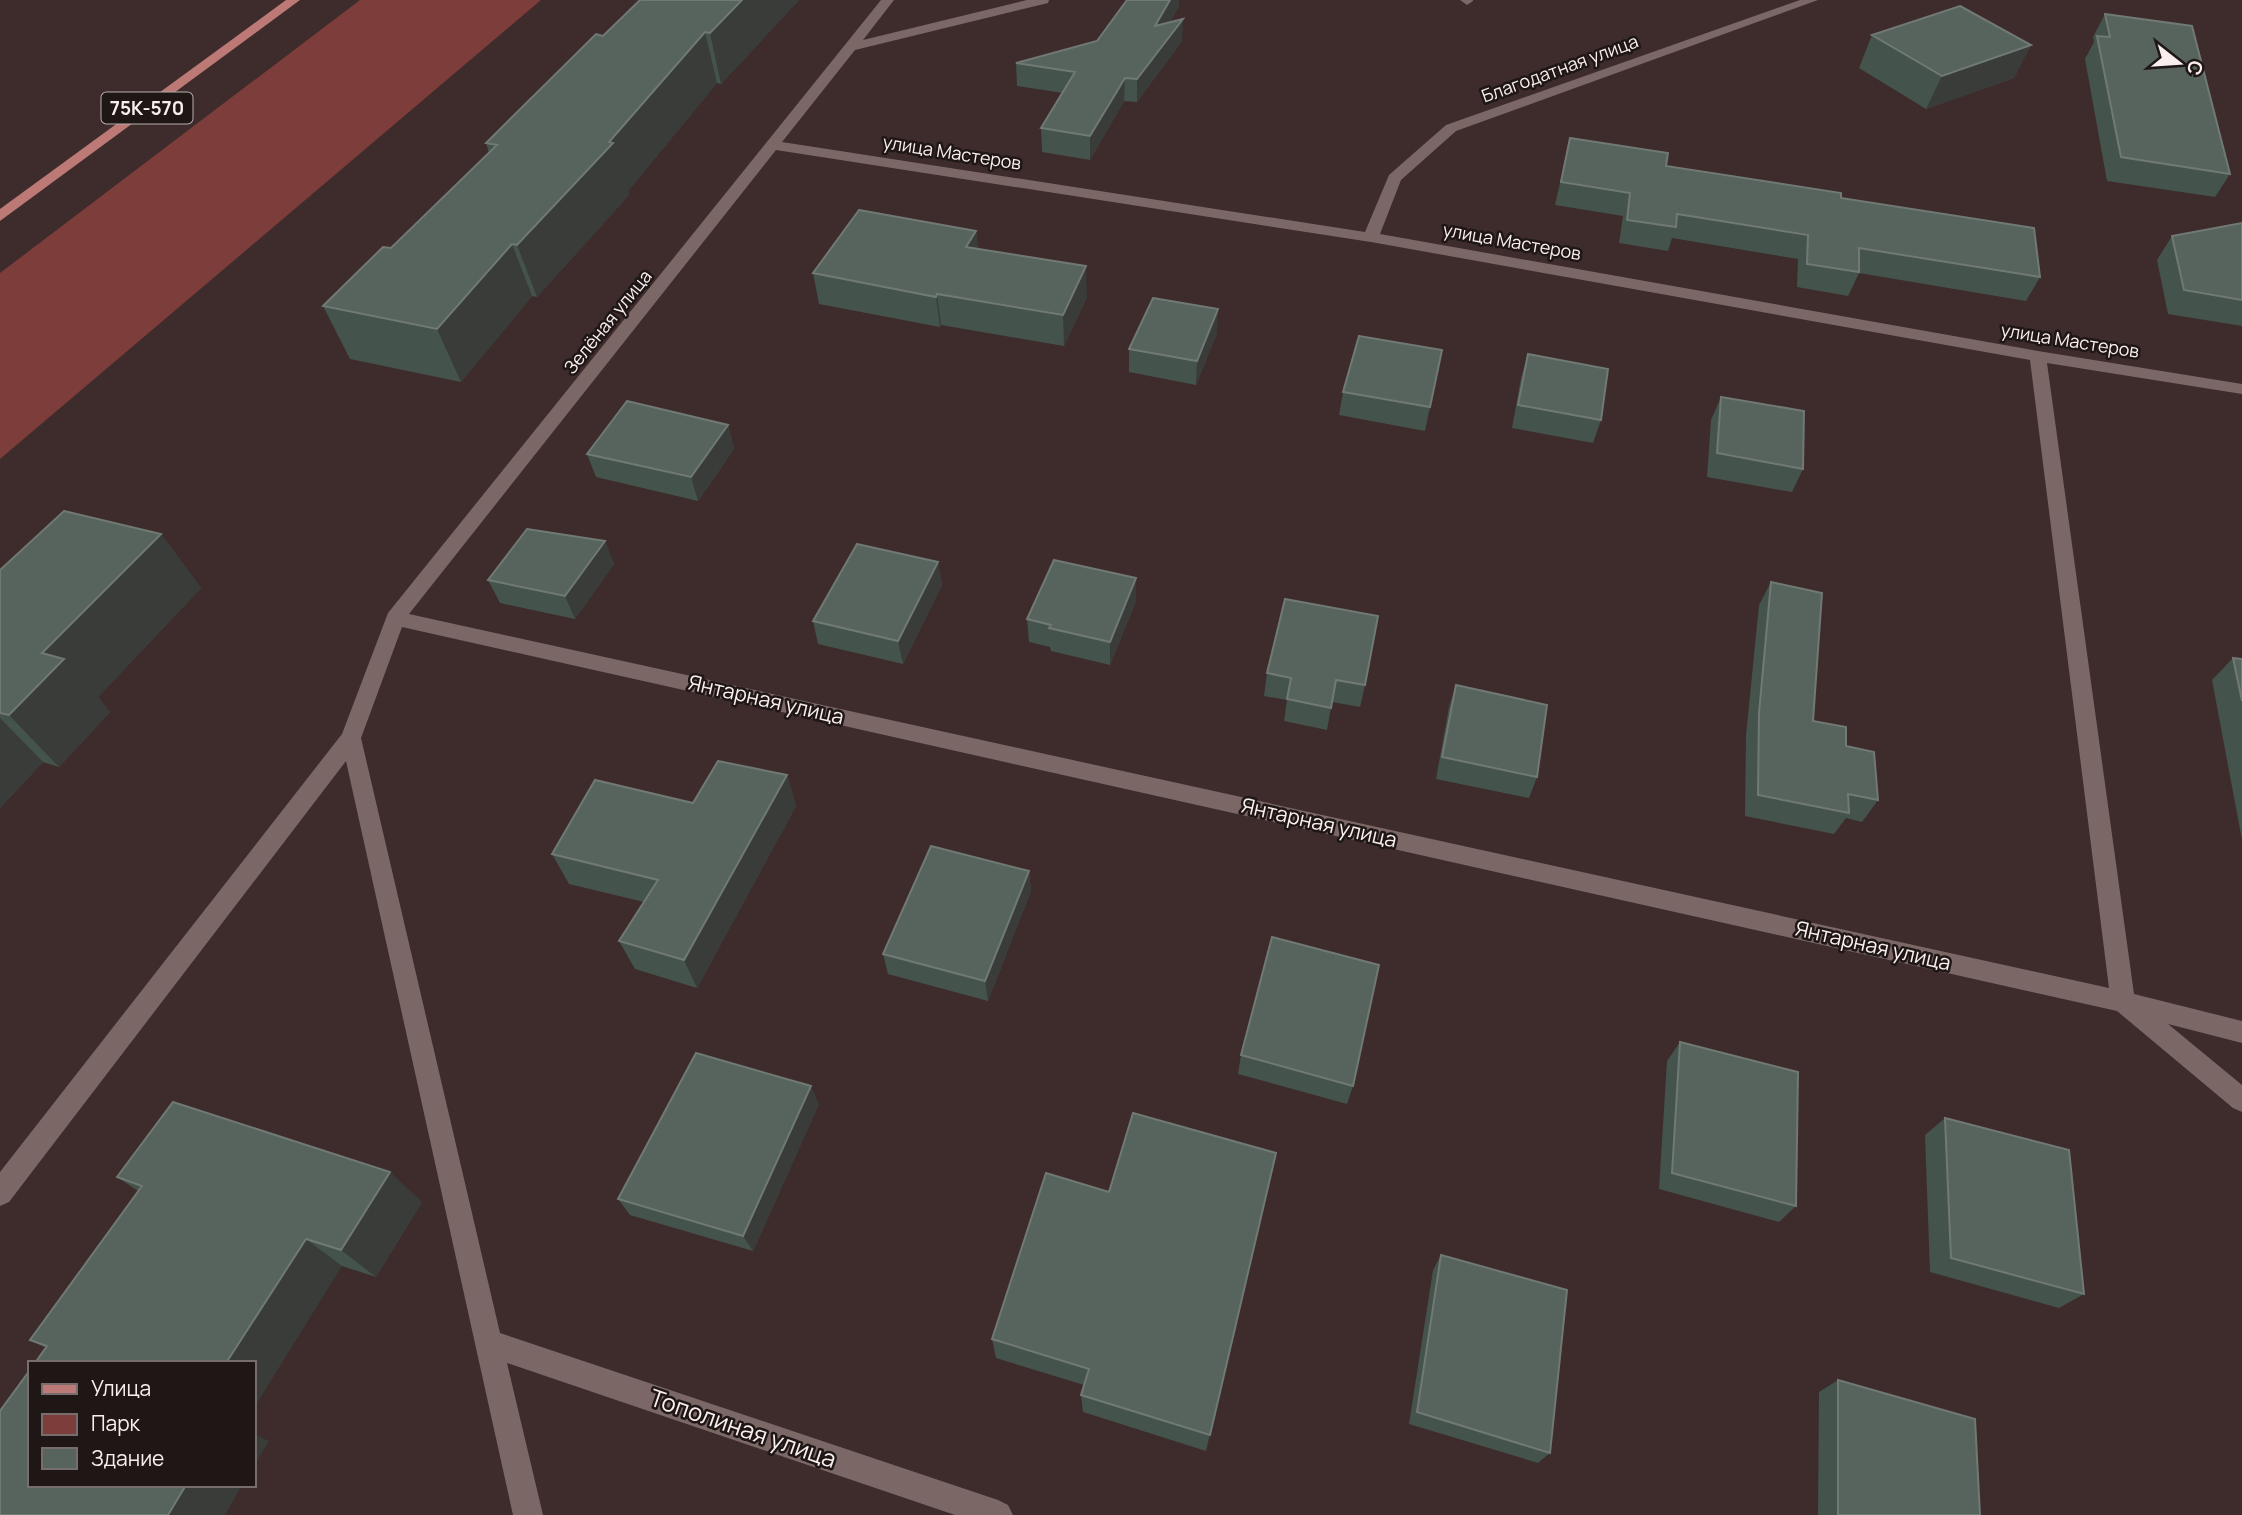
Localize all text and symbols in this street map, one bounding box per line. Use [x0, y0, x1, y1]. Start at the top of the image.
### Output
north arrow [2144, 28, 2214, 98]
street label: Благодатная улица [1478, 29, 1641, 108]
text: С [2181, 57, 2210, 78]
road number: 75К-570 [102, 92, 192, 124]
street label: улица Мастеров [881, 129, 1023, 175]
street label: улица Мастеров [1441, 217, 1583, 265]
street label: Зелёная улица [558, 264, 657, 378]
street label: улица Мастеров [1999, 317, 2141, 363]
street label: Янтарная улица [686, 667, 847, 731]
street label: Янтарная улица [1239, 790, 1400, 854]
street label: Янтарная улица [1793, 913, 1954, 977]
legend [28, 1361, 256, 1487]
text: Улица [91, 1374, 151, 1402]
street label: Тополиная улица [646, 1380, 841, 1475]
text: Парк [91, 1409, 141, 1437]
text: Здание [91, 1444, 164, 1472]

